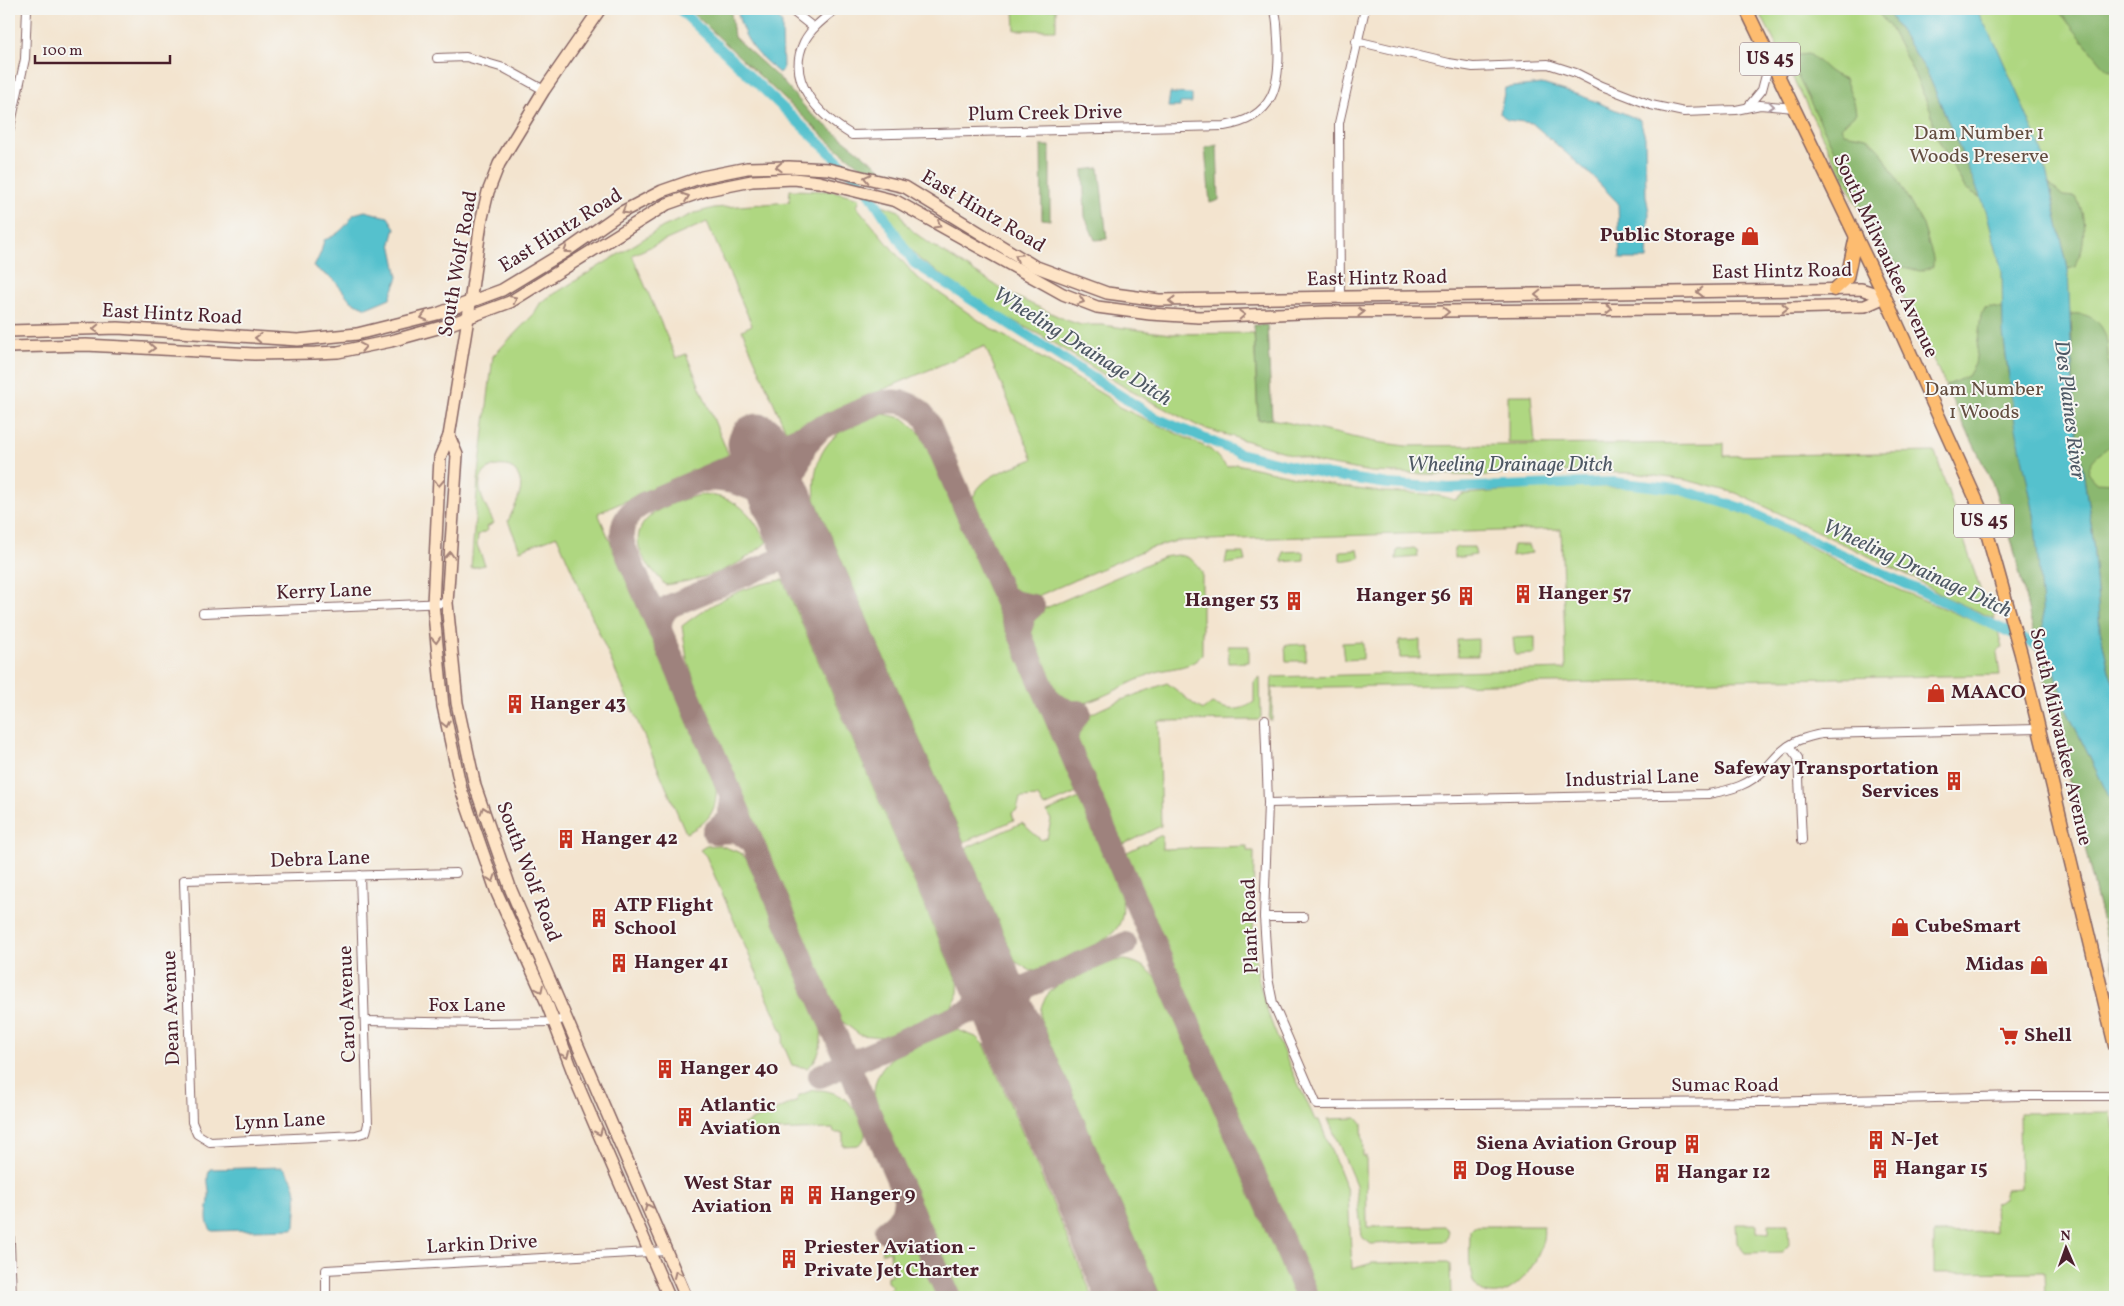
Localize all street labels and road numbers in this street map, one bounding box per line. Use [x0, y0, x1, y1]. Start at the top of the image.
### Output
road number: US 45 [1740, 42, 1800, 76]
street label: Plum Creek Drive [967, 99, 1123, 129]
street label: South Milwaukee Avenue [1825, 149, 1945, 363]
street label: East Hintz Road [915, 164, 1051, 260]
street label: East Hintz Road [494, 182, 628, 280]
street label: South Wolf Road [432, 189, 486, 339]
street label: East Hintz Road [1711, 257, 1853, 287]
street label: East Hintz Road [1306, 264, 1448, 294]
street label: East Hintz Road [101, 297, 243, 333]
road number: US 45 [1954, 504, 2014, 538]
street label: Kerry Lane [276, 576, 372, 608]
street label: South Milwaukee Avenue [2021, 626, 2099, 848]
street label: Industrial Lane [1565, 763, 1699, 795]
street label: South Wolf Road [488, 798, 568, 946]
street label: Debra Lane [270, 844, 370, 876]
street label: Plant Road [1235, 878, 1267, 974]
street label: Carol Avenue [332, 945, 364, 1063]
street label: Dean Avenue [156, 950, 188, 1066]
street label: Fox Lane [428, 992, 506, 1020]
street label: Sumac Road [1671, 1072, 1779, 1100]
street label: Lynn Lane [234, 1106, 326, 1138]
street label: Larkin Drive [426, 1228, 538, 1262]

